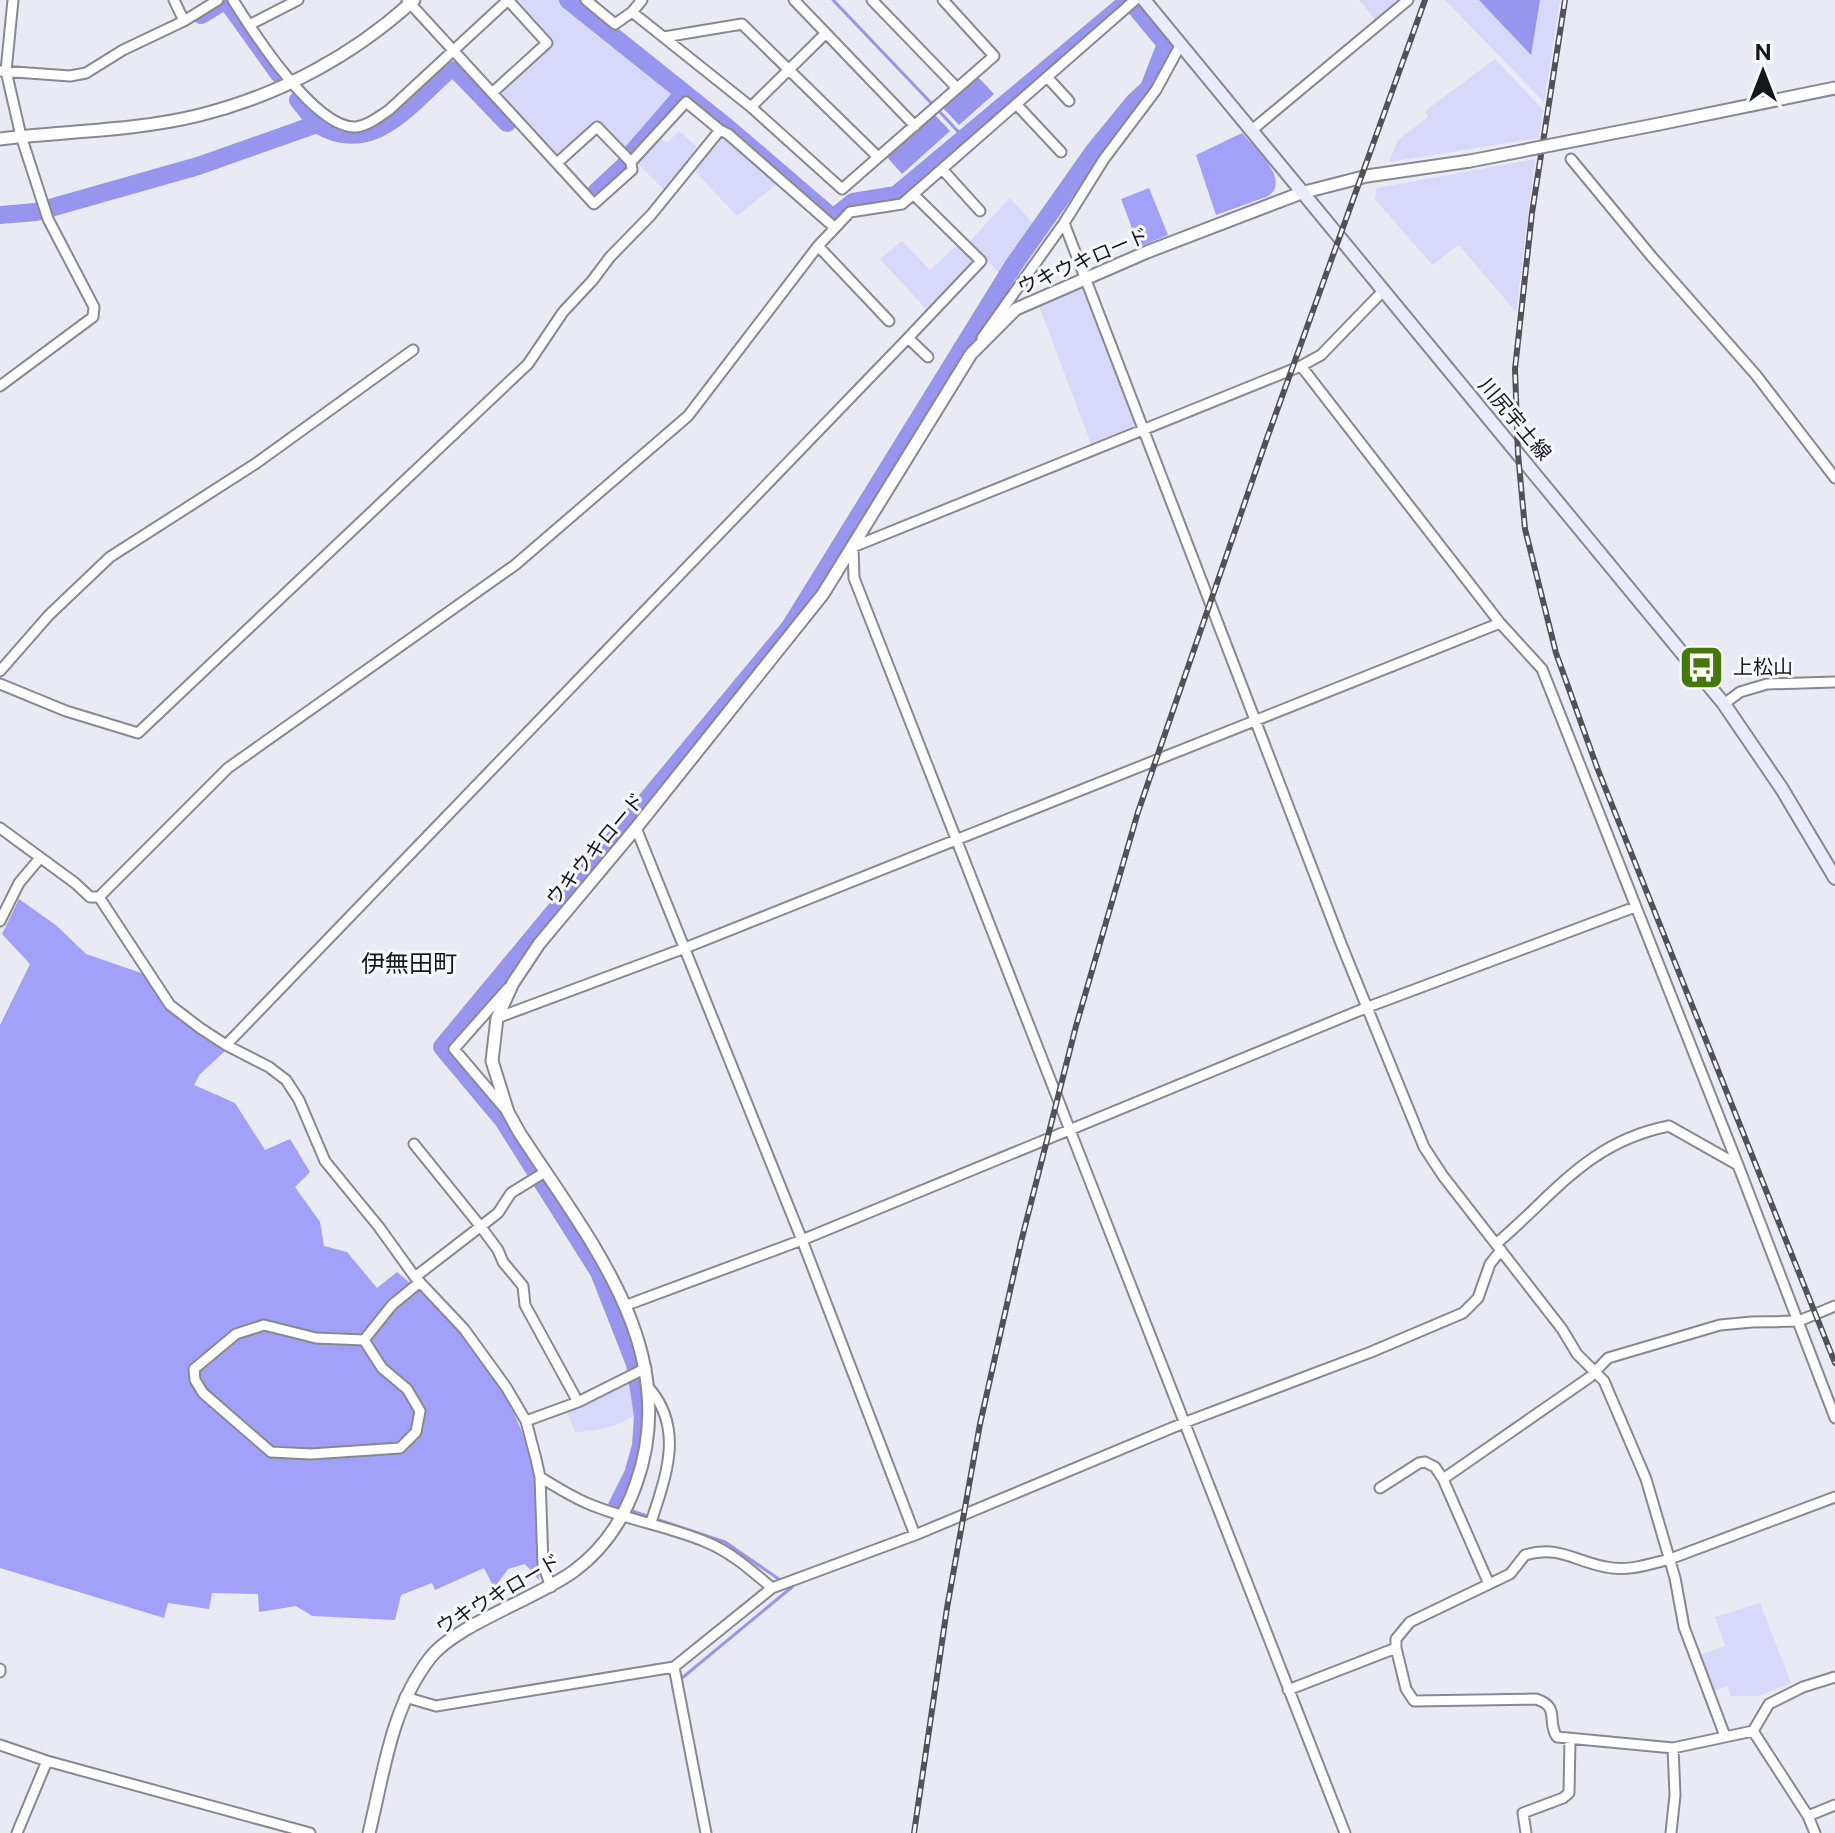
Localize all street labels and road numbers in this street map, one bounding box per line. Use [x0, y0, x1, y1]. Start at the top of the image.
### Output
street label: ウキウキロード [1014, 223, 1152, 299]
street label: 川尻宇土線 [1474, 373, 1556, 465]
street label: ウキウキロード [541, 788, 649, 910]
street label: ウキウキロード [431, 1549, 565, 1639]

